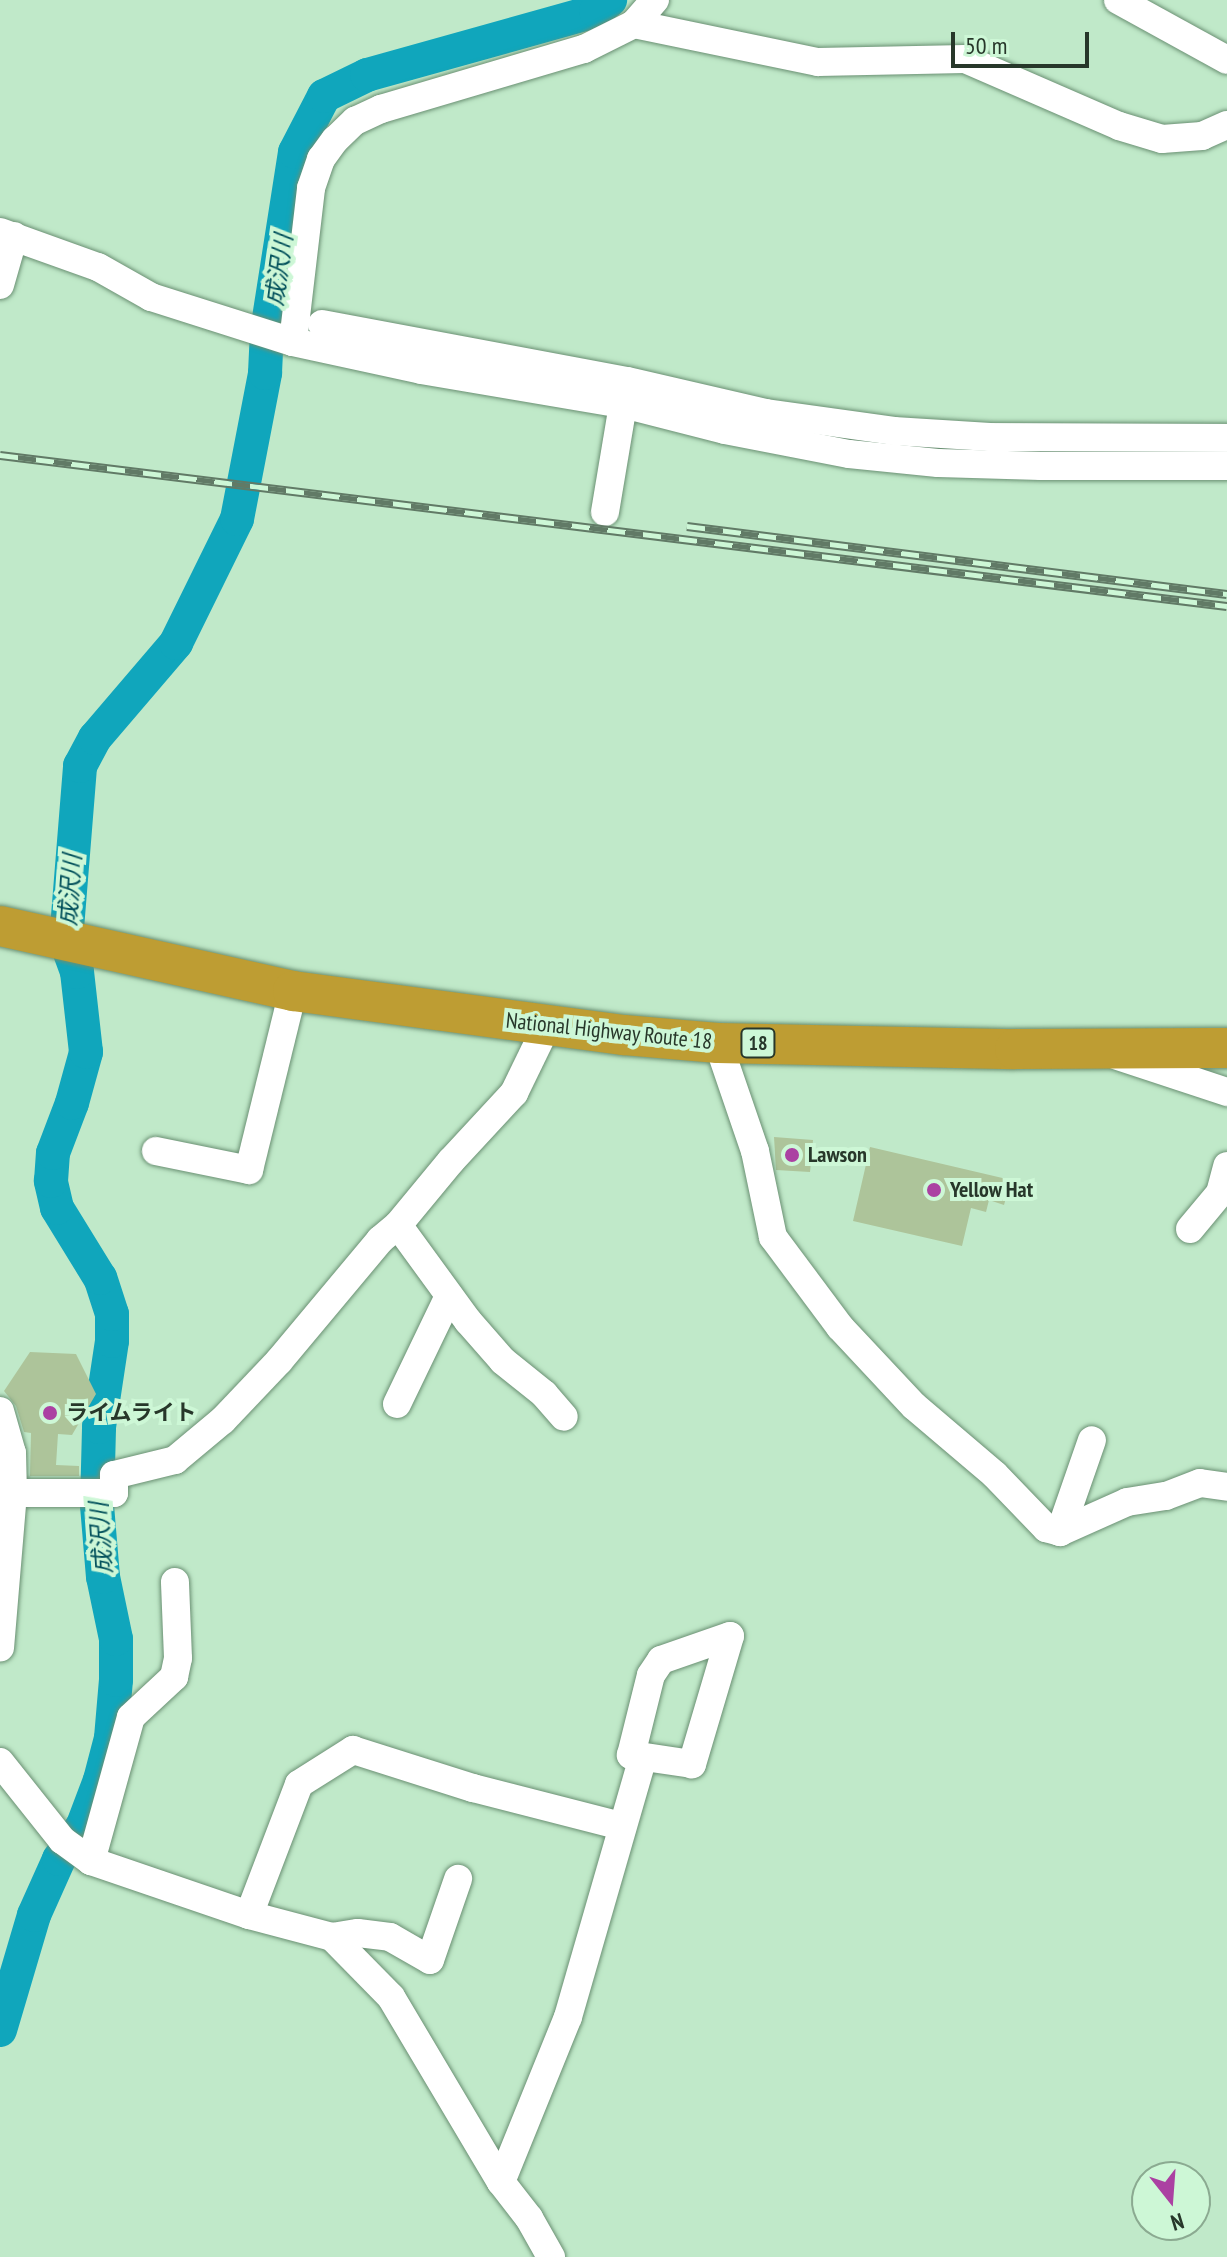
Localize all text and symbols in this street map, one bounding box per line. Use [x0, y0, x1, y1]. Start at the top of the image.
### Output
scale bar [955, 16, 1093, 66]
text: 50 m [965, 30, 1007, 61]
water label: 成沢川 [260, 232, 298, 308]
water label: 成沢川 [53, 853, 87, 927]
street label: National Highway Route 18 [504, 1007, 714, 1055]
road number: 18 [740, 1027, 776, 1059]
place label: Lawson [808, 1142, 867, 1168]
marker: Lawson [783, 1146, 801, 1164]
place label: Yellow Hat [950, 1177, 1033, 1203]
marker: Yellow Hat [925, 1181, 943, 1199]
place label: ライムライト [66, 1400, 198, 1426]
marker: ライムライト [41, 1404, 59, 1422]
water label: 成沢川 [84, 1501, 118, 1575]
north arrow [1131, 2161, 1211, 2241]
text: N [1168, 2207, 1187, 2237]

